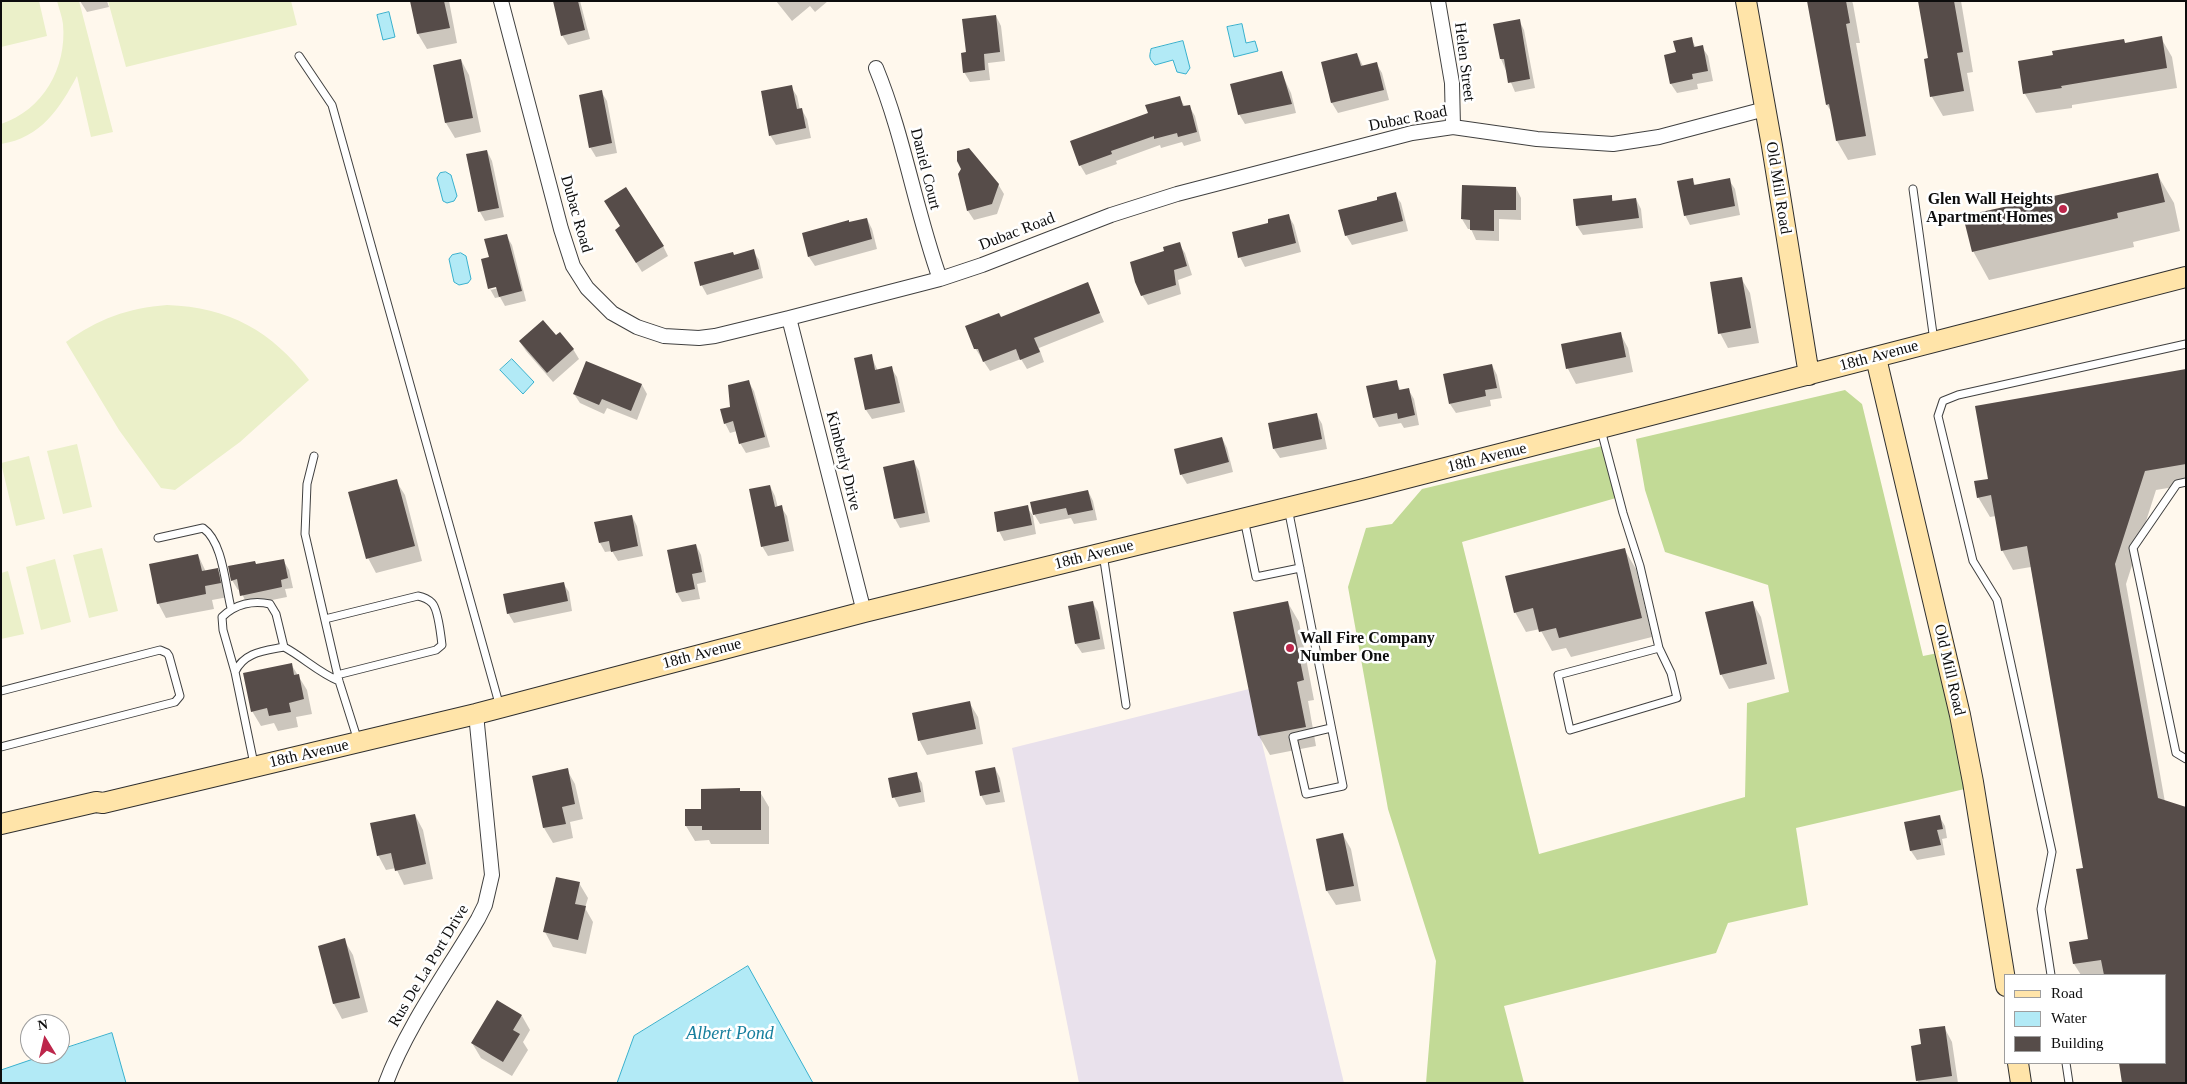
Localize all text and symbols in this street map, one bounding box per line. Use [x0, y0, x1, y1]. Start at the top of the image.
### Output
street label: Helen Street [1450, 21, 1478, 103]
street label: Dubac Road [1367, 102, 1449, 136]
street label: Daniel Court [906, 126, 944, 212]
street label: Old Mill Road [1761, 140, 1795, 236]
street label: Dubac Road [556, 173, 596, 255]
place label: Glen Wall Heights Apartment Homes [1926, 190, 2053, 228]
marker: Glen Wall Heights Apartment Homes [2057, 203, 2069, 215]
street label: Dubac Road [976, 209, 1058, 255]
street label: 18th Avenue [1837, 336, 1921, 376]
street label: Kimberly Drive [821, 409, 865, 513]
street label: 18th Avenue [1445, 439, 1529, 477]
street label: 18th Avenue [1052, 536, 1136, 574]
street label: Old Mill Road [1929, 622, 1969, 718]
place label: Wall Fire Company Number One [1300, 629, 1435, 667]
street label: 18th Avenue [660, 634, 744, 674]
marker: Wall Fire Company Number One [1284, 642, 1296, 654]
street label: 18th Avenue [267, 736, 351, 772]
street label: Rus De La Port Drive [385, 901, 473, 1031]
legend [2004, 974, 2167, 1064]
text: Road [2051, 985, 2083, 1001]
text: Water [2051, 1010, 2086, 1026]
north arrow [20, 1014, 70, 1064]
text: N [37, 1016, 49, 1033]
water label: Albert Pond [686, 1023, 774, 1045]
text: Building [2051, 1035, 2104, 1051]

